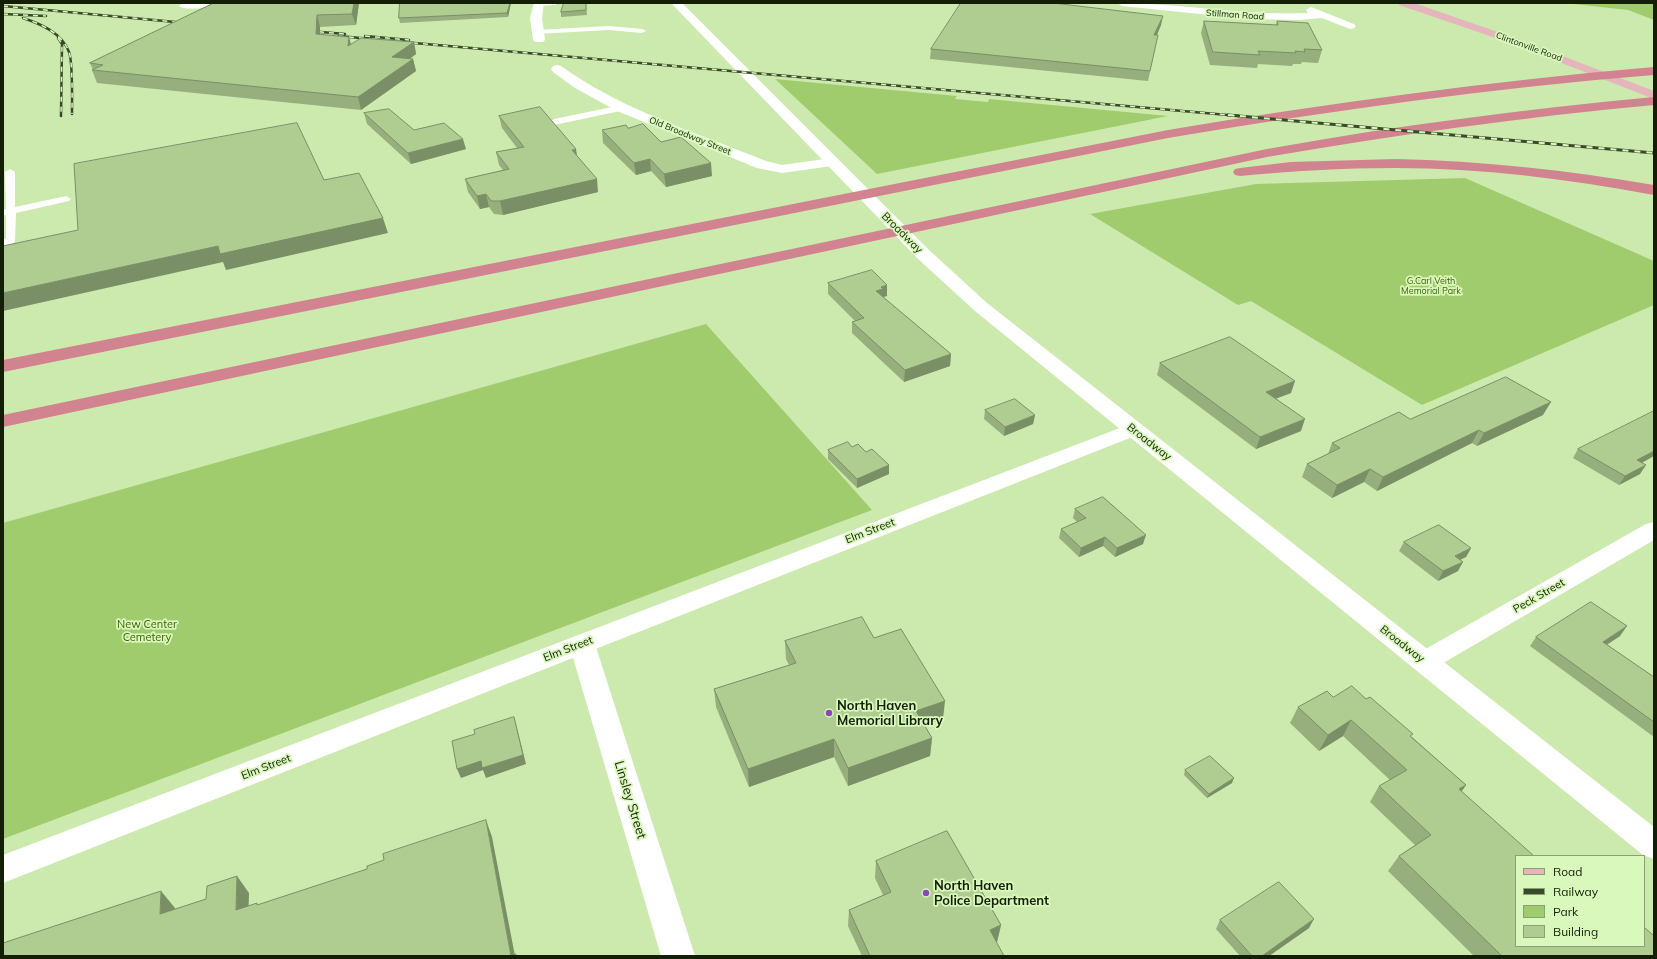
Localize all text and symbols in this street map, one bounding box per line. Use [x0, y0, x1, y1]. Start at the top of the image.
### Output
street label: Stillman Road [1206, 8, 1264, 22]
street label: Clintonville Road [1494, 30, 1564, 64]
street label: Old Broadway Street [648, 115, 732, 157]
street label: Broadway [879, 210, 925, 256]
park label: G.Carl Veith Memorial Park [1401, 276, 1461, 297]
street label: Broadway [1124, 421, 1174, 463]
street label: Elm Street [843, 516, 897, 546]
street label: Peck Street [1511, 576, 1567, 616]
park label: New Center Cemetery [117, 618, 177, 644]
street label: Broadway [1377, 623, 1427, 665]
street label: Elm Street [541, 634, 595, 664]
place label: North Haven Memorial Library [837, 698, 943, 729]
marker: North Haven Memorial Library [824, 708, 834, 718]
street label: Elm Street [239, 752, 293, 782]
street label: Linsley Street [611, 759, 649, 841]
legend [1515, 855, 1645, 947]
text: Road [1553, 864, 1582, 879]
place label: North Haven Police Department [934, 878, 1049, 909]
text: Railway [1553, 884, 1598, 899]
marker: North Haven Police Department [921, 888, 931, 898]
text: Park [1553, 904, 1578, 919]
text: Building [1553, 924, 1598, 939]

